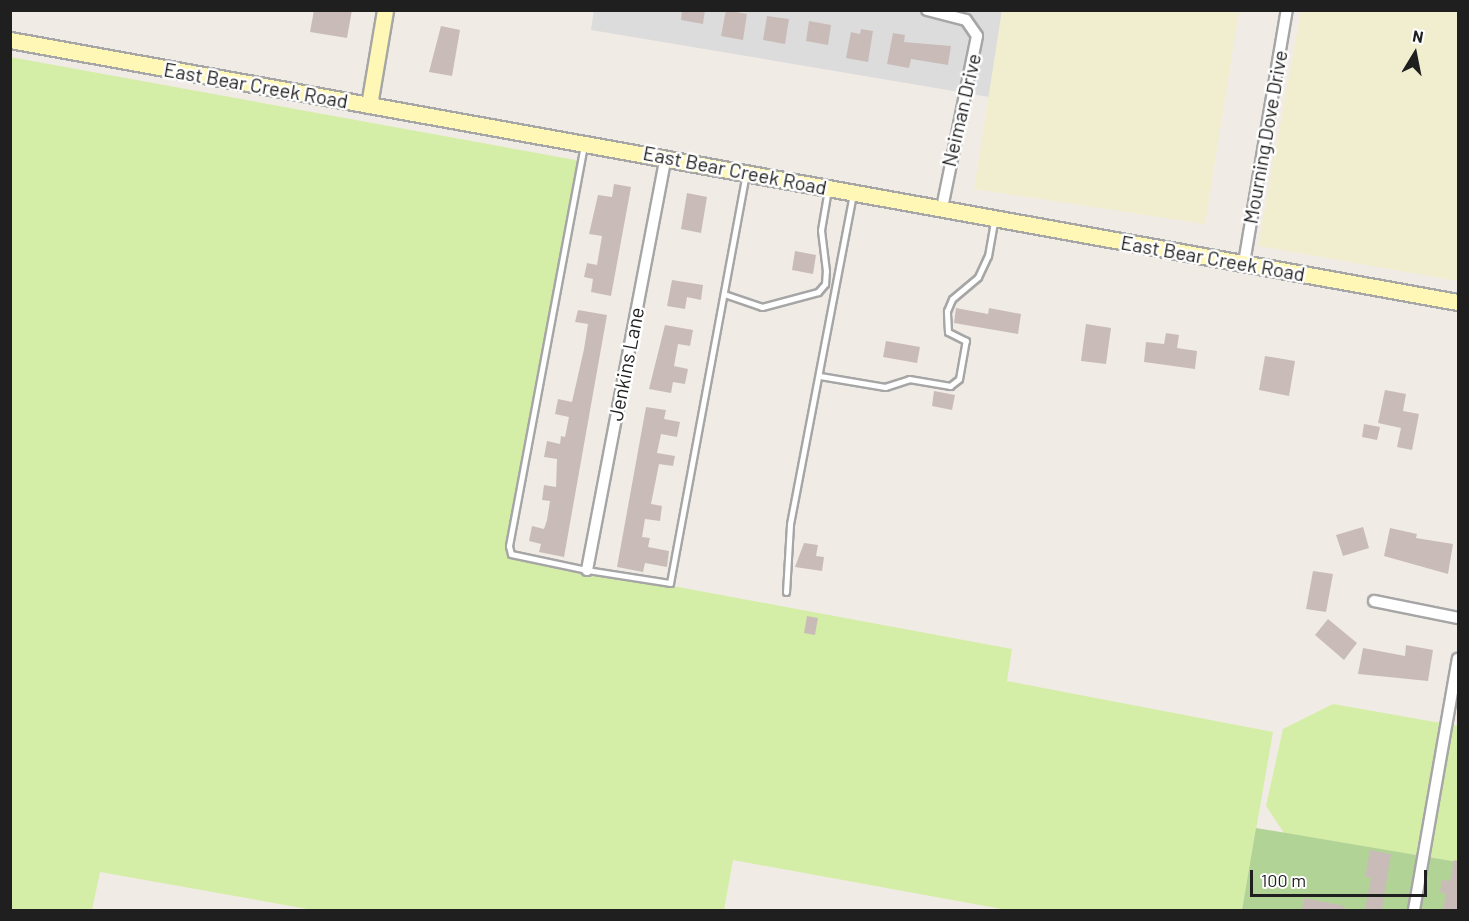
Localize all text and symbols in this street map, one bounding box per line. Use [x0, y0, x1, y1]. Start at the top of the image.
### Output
north arrow [1385, 24, 1445, 84]
text: N [1411, 26, 1425, 46]
street label: Mourning Dove Drive [1238, 48, 1292, 226]
street label: Neiman Drive [936, 51, 986, 169]
street label: East Bear Creek Road [162, 57, 350, 113]
street label: East Bear Creek Road [641, 140, 829, 200]
street label: East Bear Creek Road [1119, 230, 1307, 286]
street label: Jenkins Lane [603, 305, 649, 423]
scale bar [1253, 858, 1430, 896]
text: 100 m [1261, 869, 1306, 891]

